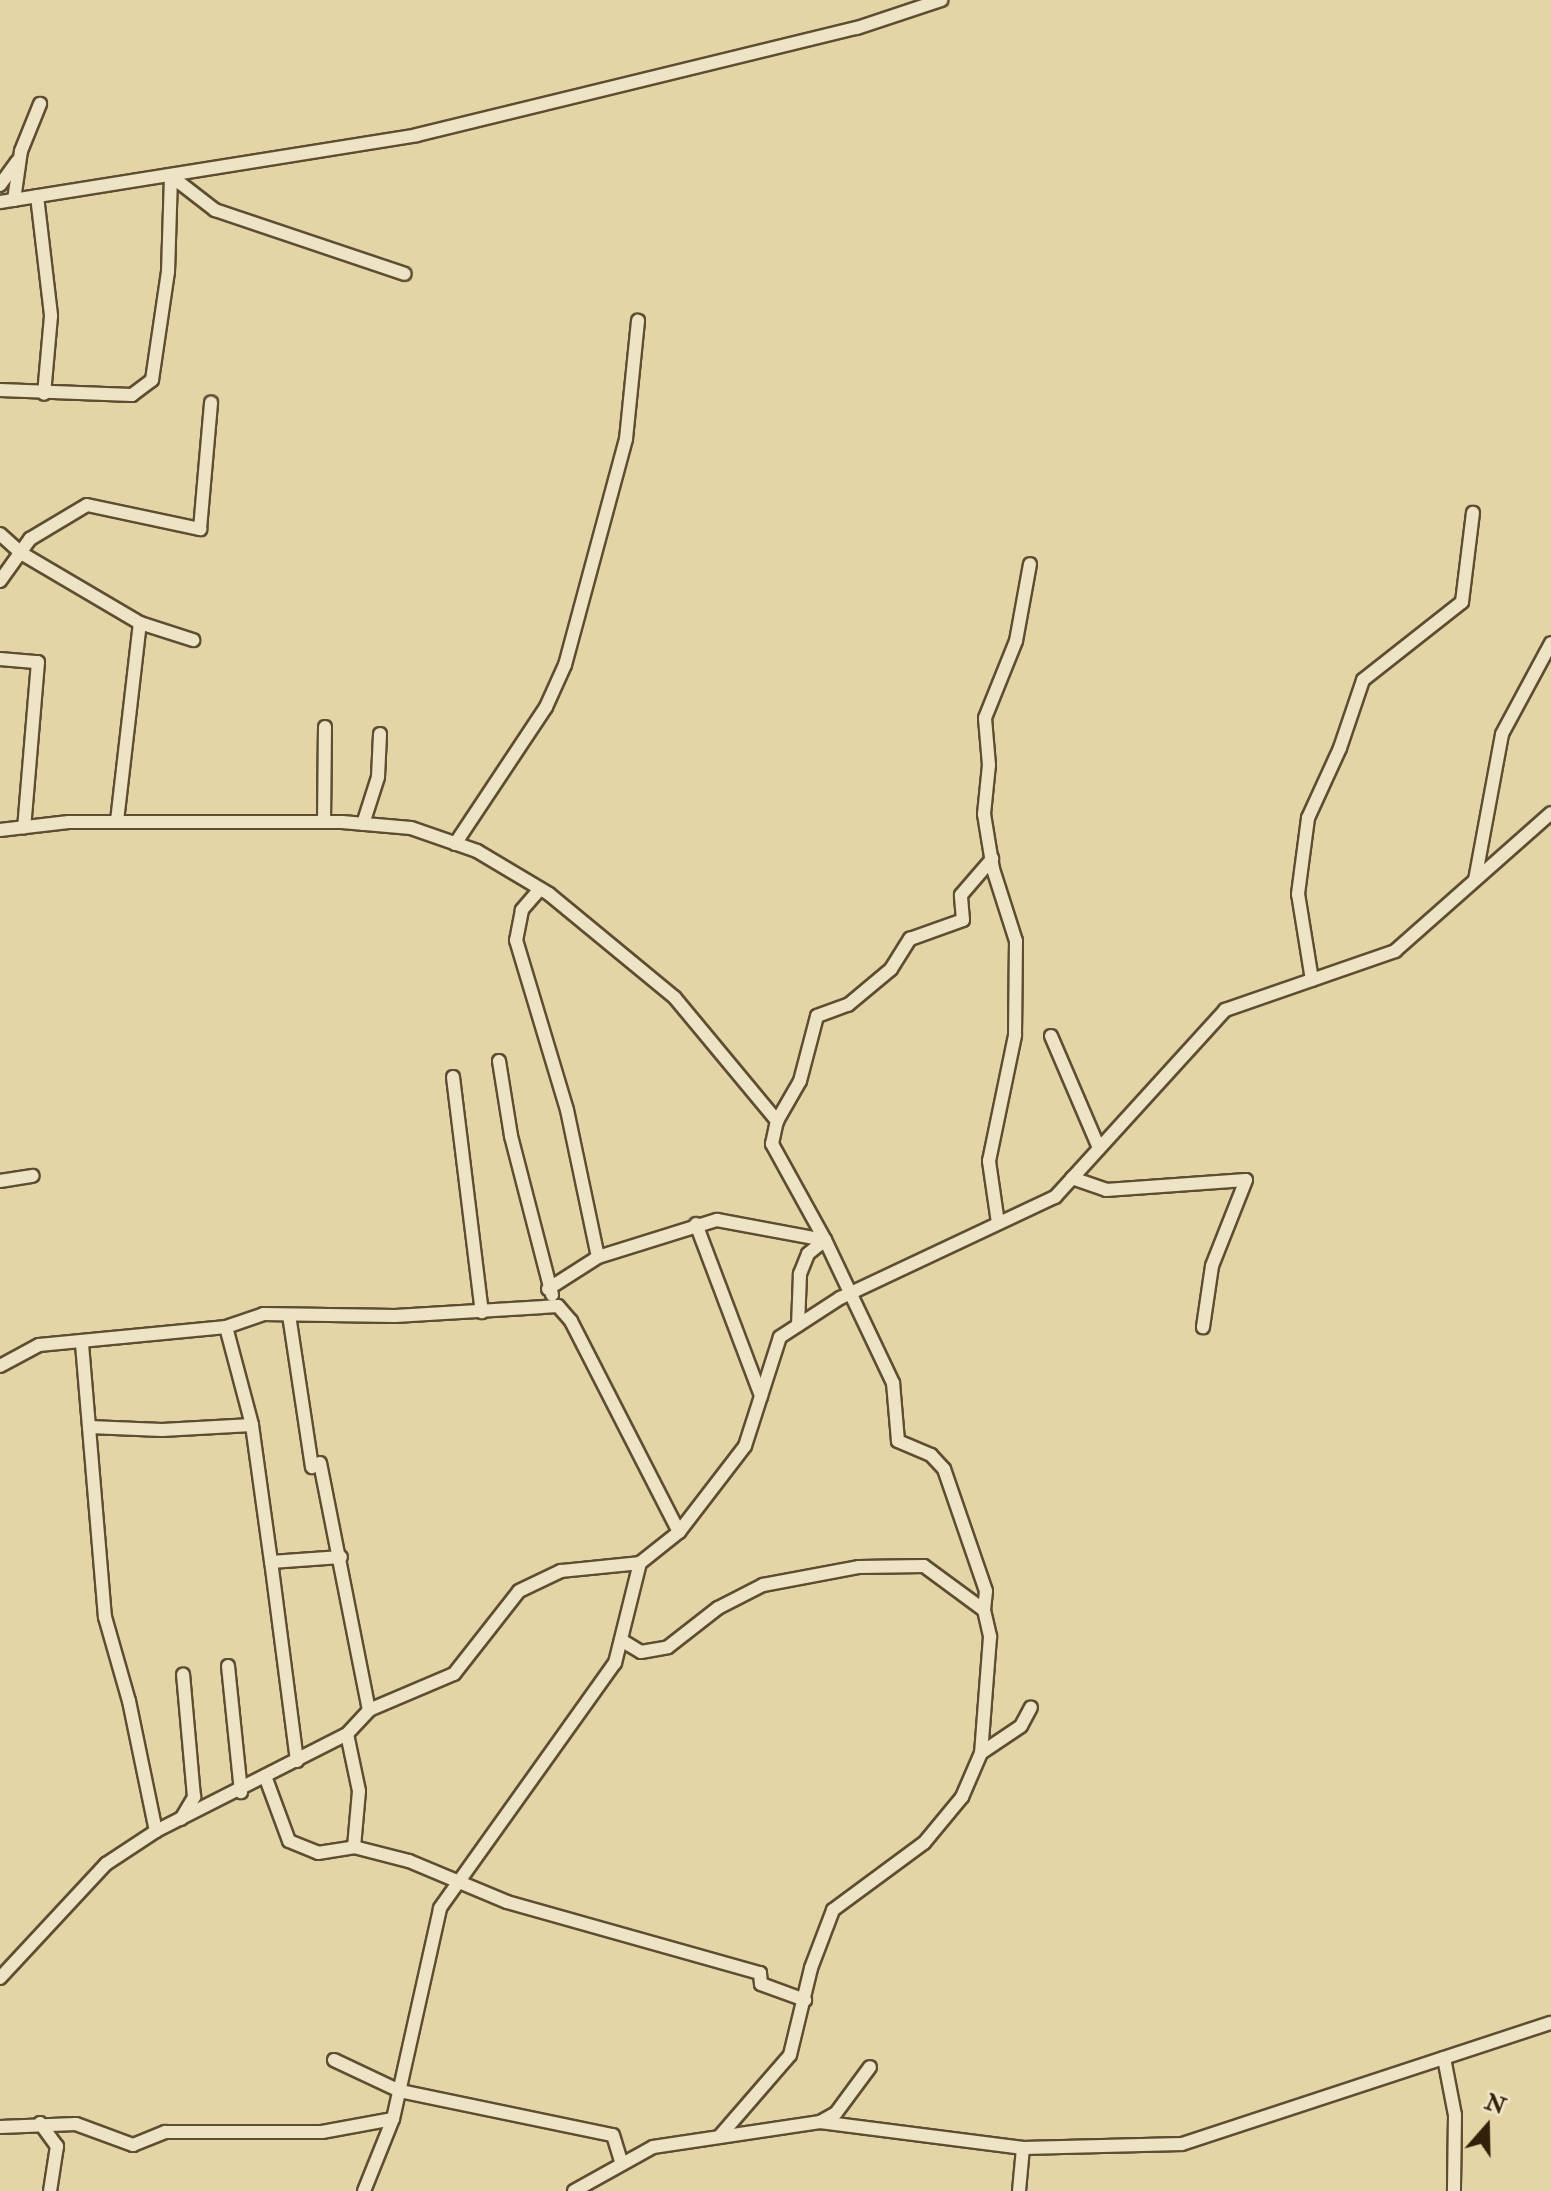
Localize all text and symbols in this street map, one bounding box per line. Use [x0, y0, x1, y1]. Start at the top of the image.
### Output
north arrow [1447, 2087, 1527, 2167]
text: N [1481, 2088, 1509, 2121]

